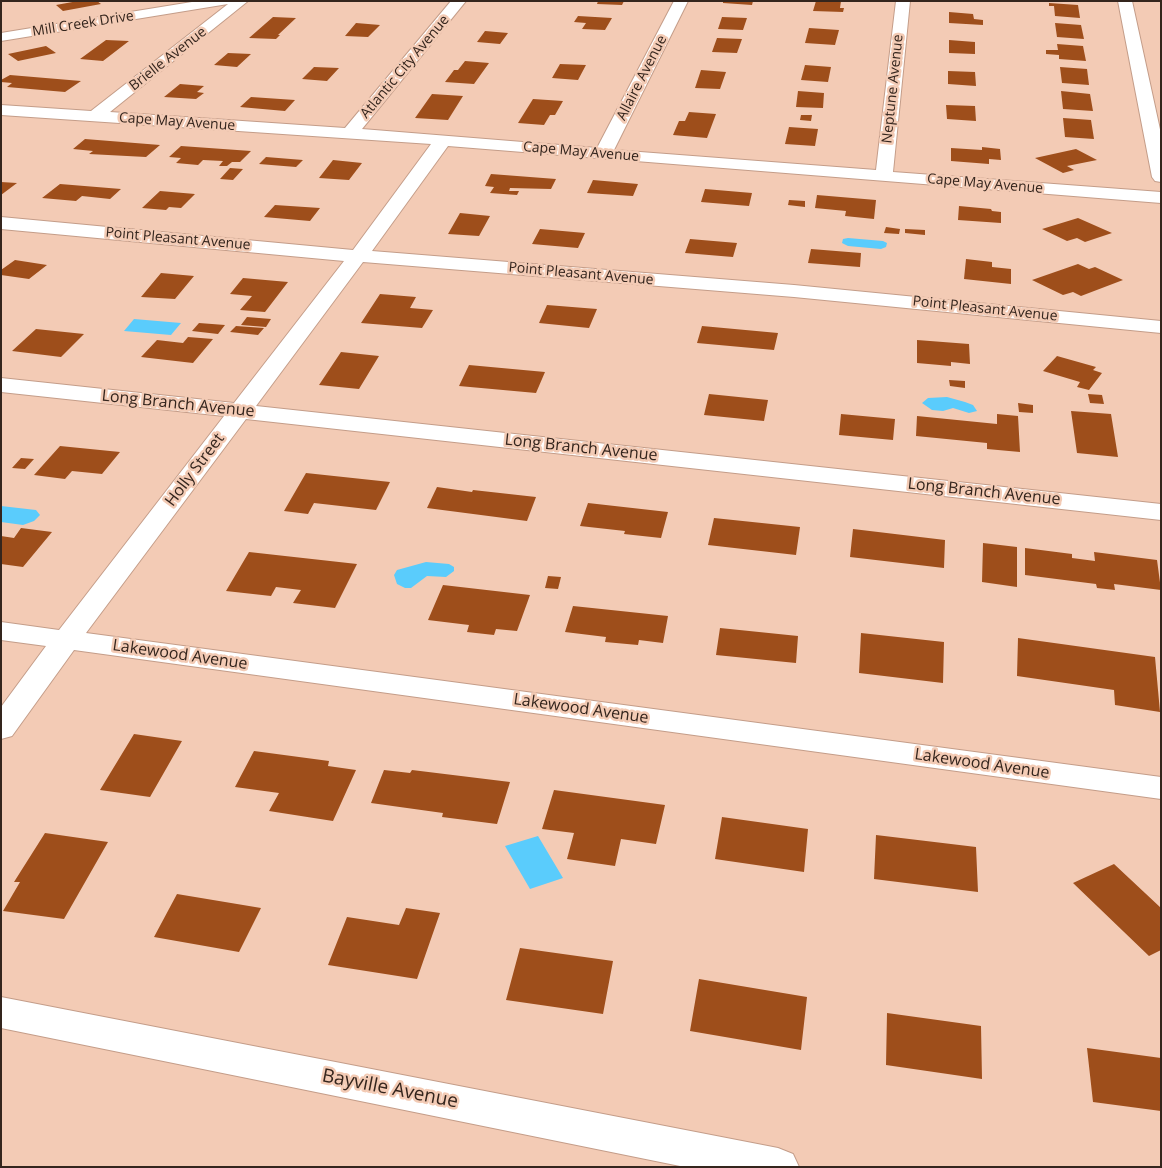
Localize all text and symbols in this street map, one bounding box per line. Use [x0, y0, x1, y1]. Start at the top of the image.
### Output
street label: Mill Creek Drive [31, 8, 135, 40]
street label: Atlantic City Avenue [357, 12, 453, 122]
street label: Brielle Avenue [126, 24, 210, 94]
street label: Allaire Avenue [613, 33, 671, 123]
street label: Neptune Avenue [879, 34, 907, 144]
street label: Cape May Avenue [118, 110, 236, 134]
street label: Cape May Avenue [522, 139, 640, 165]
street label: Cape May Avenue [926, 171, 1044, 197]
street label: Point Pleasant Avenue [105, 224, 251, 254]
street label: Point Pleasant Avenue [508, 259, 654, 289]
street label: Point Pleasant Avenue [912, 293, 1058, 325]
street label: Long Branch Avenue [101, 386, 255, 422]
street label: Holly Street [161, 430, 229, 510]
street label: Long Branch Avenue [504, 430, 658, 466]
street label: Long Branch Avenue [907, 474, 1061, 510]
street label: Lakewood Avenue [111, 636, 249, 674]
street label: Lakewood Avenue [512, 690, 650, 728]
street label: Lakewood Avenue [913, 745, 1051, 783]
street label: Bayville Avenue [320, 1065, 460, 1113]

